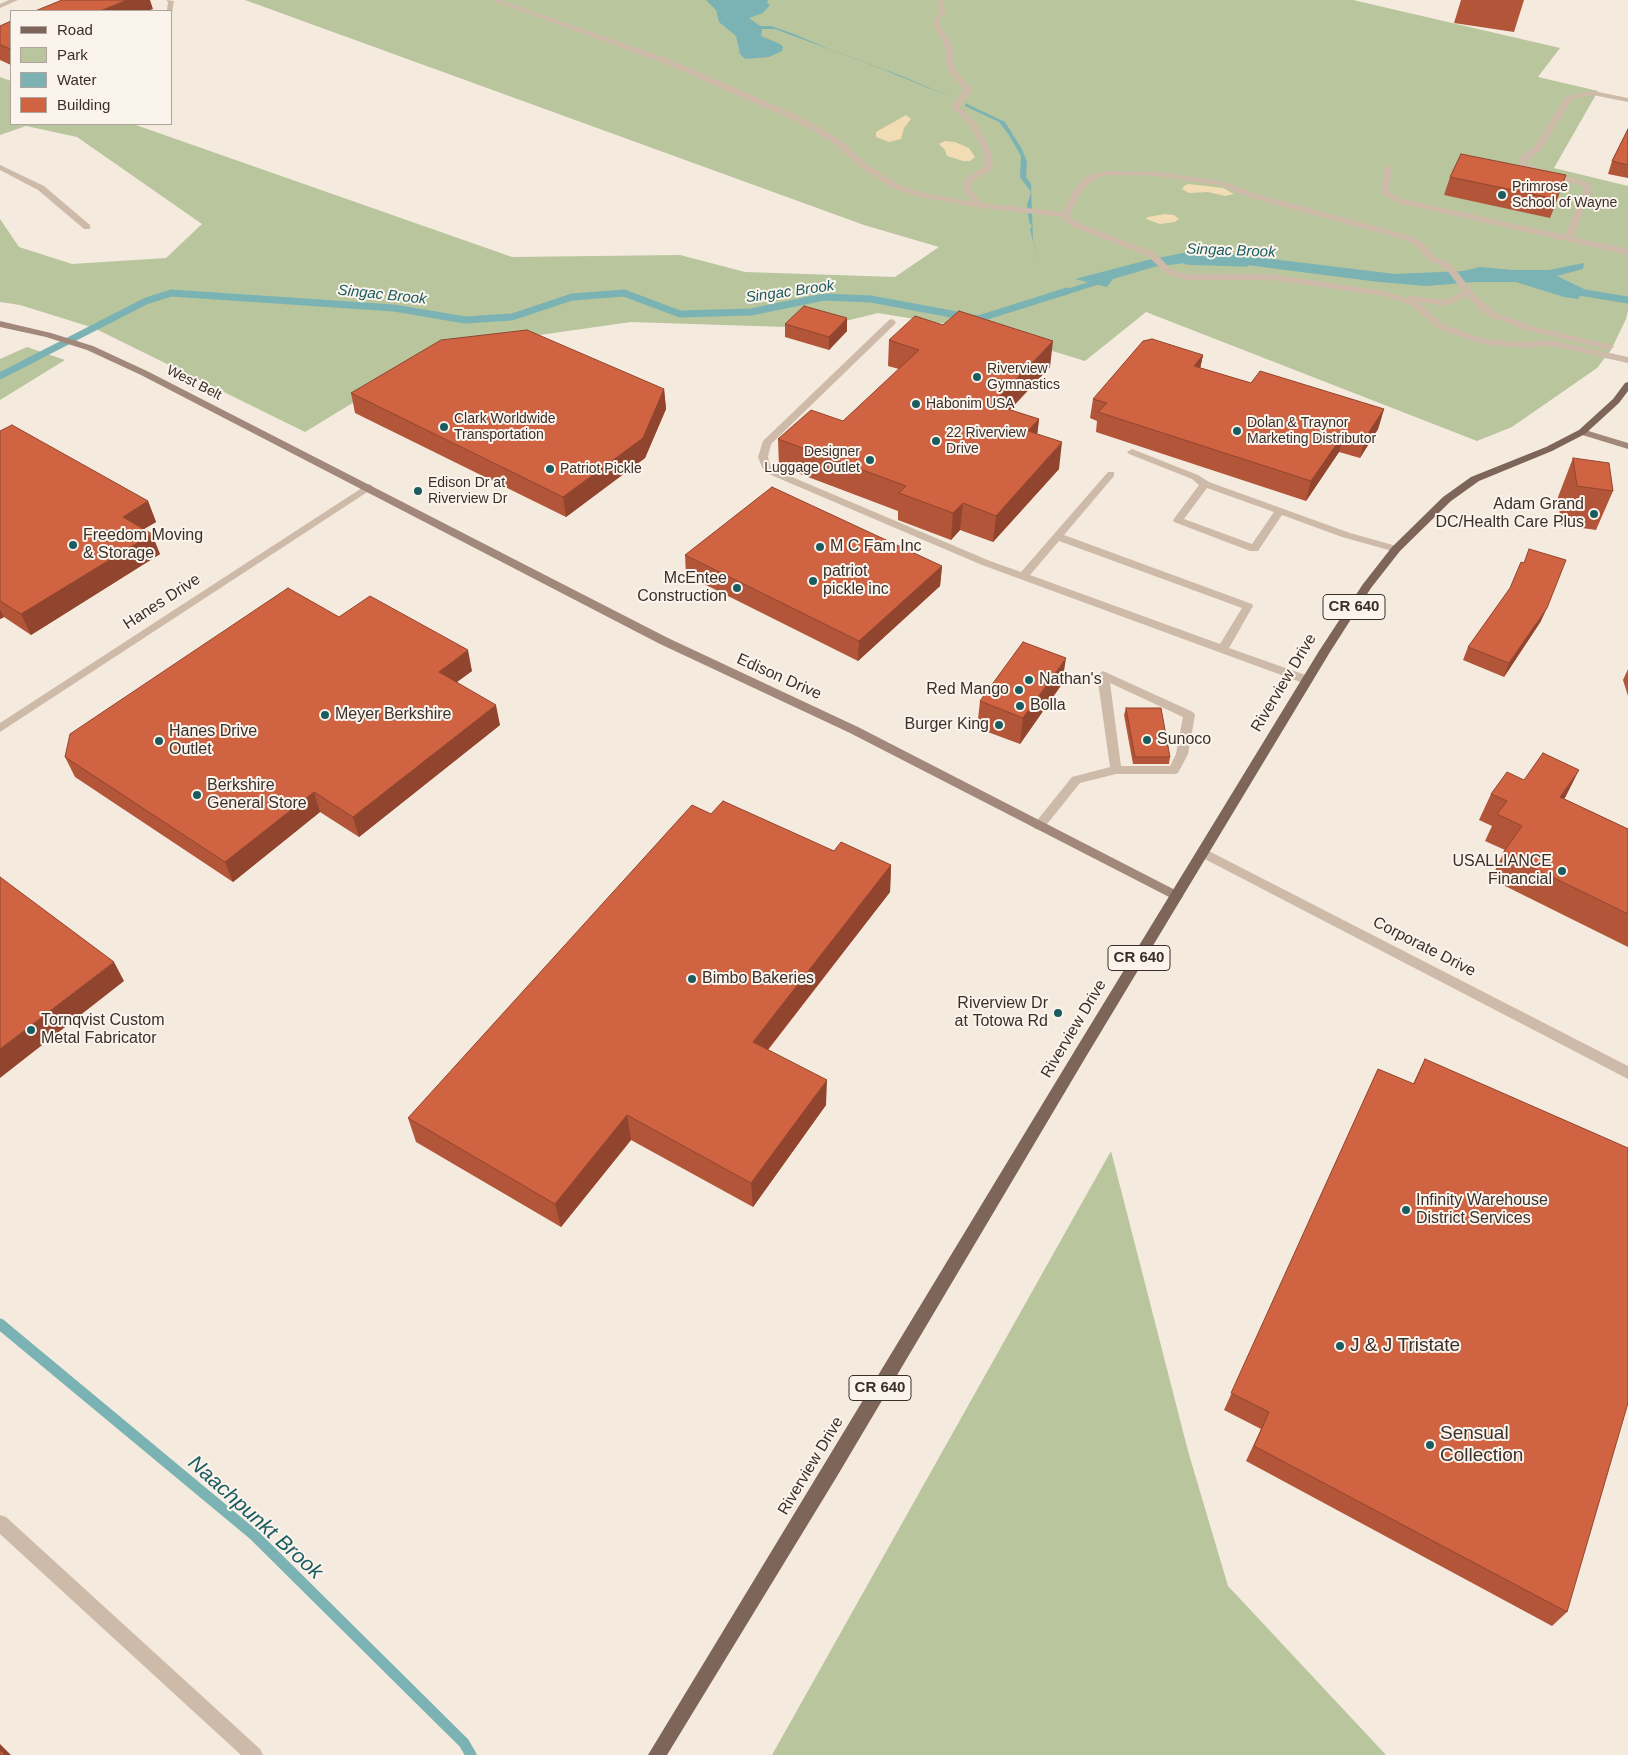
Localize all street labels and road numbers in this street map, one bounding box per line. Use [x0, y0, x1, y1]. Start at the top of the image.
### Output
street label: West Belt [164, 362, 224, 404]
street label: Hanes Drive [120, 570, 204, 634]
road number: CR 640 [1323, 594, 1385, 620]
street label: Riverview Drive [1247, 630, 1321, 736]
street label: Edison Drive [734, 650, 824, 704]
street label: Corporate Drive [1369, 913, 1479, 981]
road number: CR 640 [1108, 946, 1170, 970]
street label: Riverview Drive [1037, 976, 1111, 1082]
road number: CR 640 [849, 1376, 911, 1400]
street label: Riverview Drive [774, 1413, 848, 1519]

